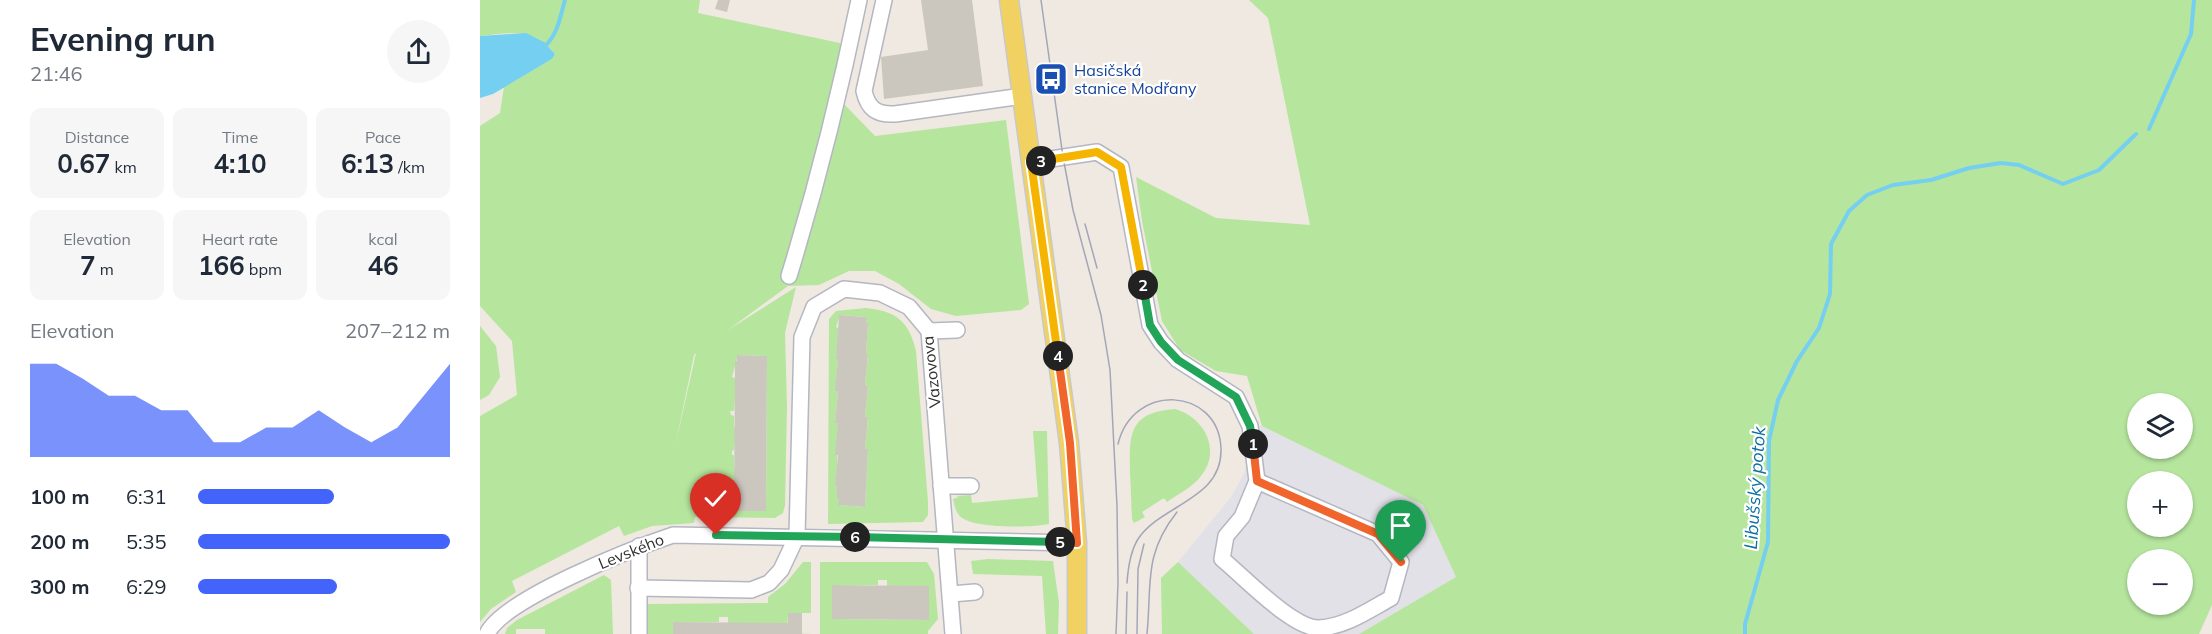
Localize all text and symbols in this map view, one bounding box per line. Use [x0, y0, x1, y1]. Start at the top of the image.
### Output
text: Evening run [30, 18, 216, 59]
button: share [387, 20, 450, 83]
place label: Hasičská stanice Modřany [1074, 60, 1197, 98]
text: 21:46 [30, 61, 83, 86]
bus stop icon: Hasičská stanice Modřany [1033, 61, 1069, 97]
text: Distance [65, 127, 129, 147]
text: Time [222, 127, 258, 147]
text: Pace [365, 127, 401, 147]
pin: 3 [1026, 146, 1056, 176]
text: 0.67 [57, 147, 110, 180]
text: 4:10 [213, 147, 267, 180]
text: 6:13 [341, 147, 394, 180]
text: 3 [1036, 151, 1046, 171]
text: km [110, 157, 137, 177]
text: /km [394, 157, 425, 177]
text: Elevation [63, 229, 131, 249]
text: Heart rate [202, 229, 278, 249]
text: kcal [368, 229, 398, 249]
text: 7 [80, 249, 96, 282]
text: 166 [198, 249, 245, 282]
text: 46 [367, 249, 399, 282]
text: m [96, 259, 114, 279]
text: bpm [245, 259, 282, 279]
pin: 2 [1128, 270, 1158, 300]
text: 2 [1138, 275, 1148, 295]
text: Elevation [30, 318, 115, 343]
text: 207–212 m [345, 318, 450, 343]
street label: Vazovova [917, 335, 945, 409]
pin: 4 [1043, 341, 1073, 371]
text: 4 [1053, 346, 1063, 366]
map controls [2127, 393, 2193, 615]
button: layers [2127, 393, 2193, 459]
water label: Libušský potok [1739, 425, 1770, 550]
pin: 1 [1238, 429, 1268, 459]
text: 1 [1248, 434, 1258, 454]
button: + [2127, 471, 2193, 537]
pin [690, 473, 741, 535]
icon: check [699, 482, 732, 515]
text: 100 m [30, 484, 89, 509]
text: 6:31 [126, 484, 167, 509]
pin [1375, 500, 1426, 562]
icon: arrive [1384, 509, 1417, 542]
pin: 6 [840, 522, 870, 552]
text: 6 [850, 527, 860, 547]
pin: 5 [1045, 527, 1075, 557]
text: 200 m [30, 529, 89, 554]
text: 5:35 [126, 529, 167, 554]
street label: Levského [595, 529, 667, 573]
text: 5 [1055, 532, 1065, 552]
button: − [2127, 549, 2193, 615]
text: 300 m [30, 574, 89, 599]
text: 6:29 [126, 574, 167, 599]

